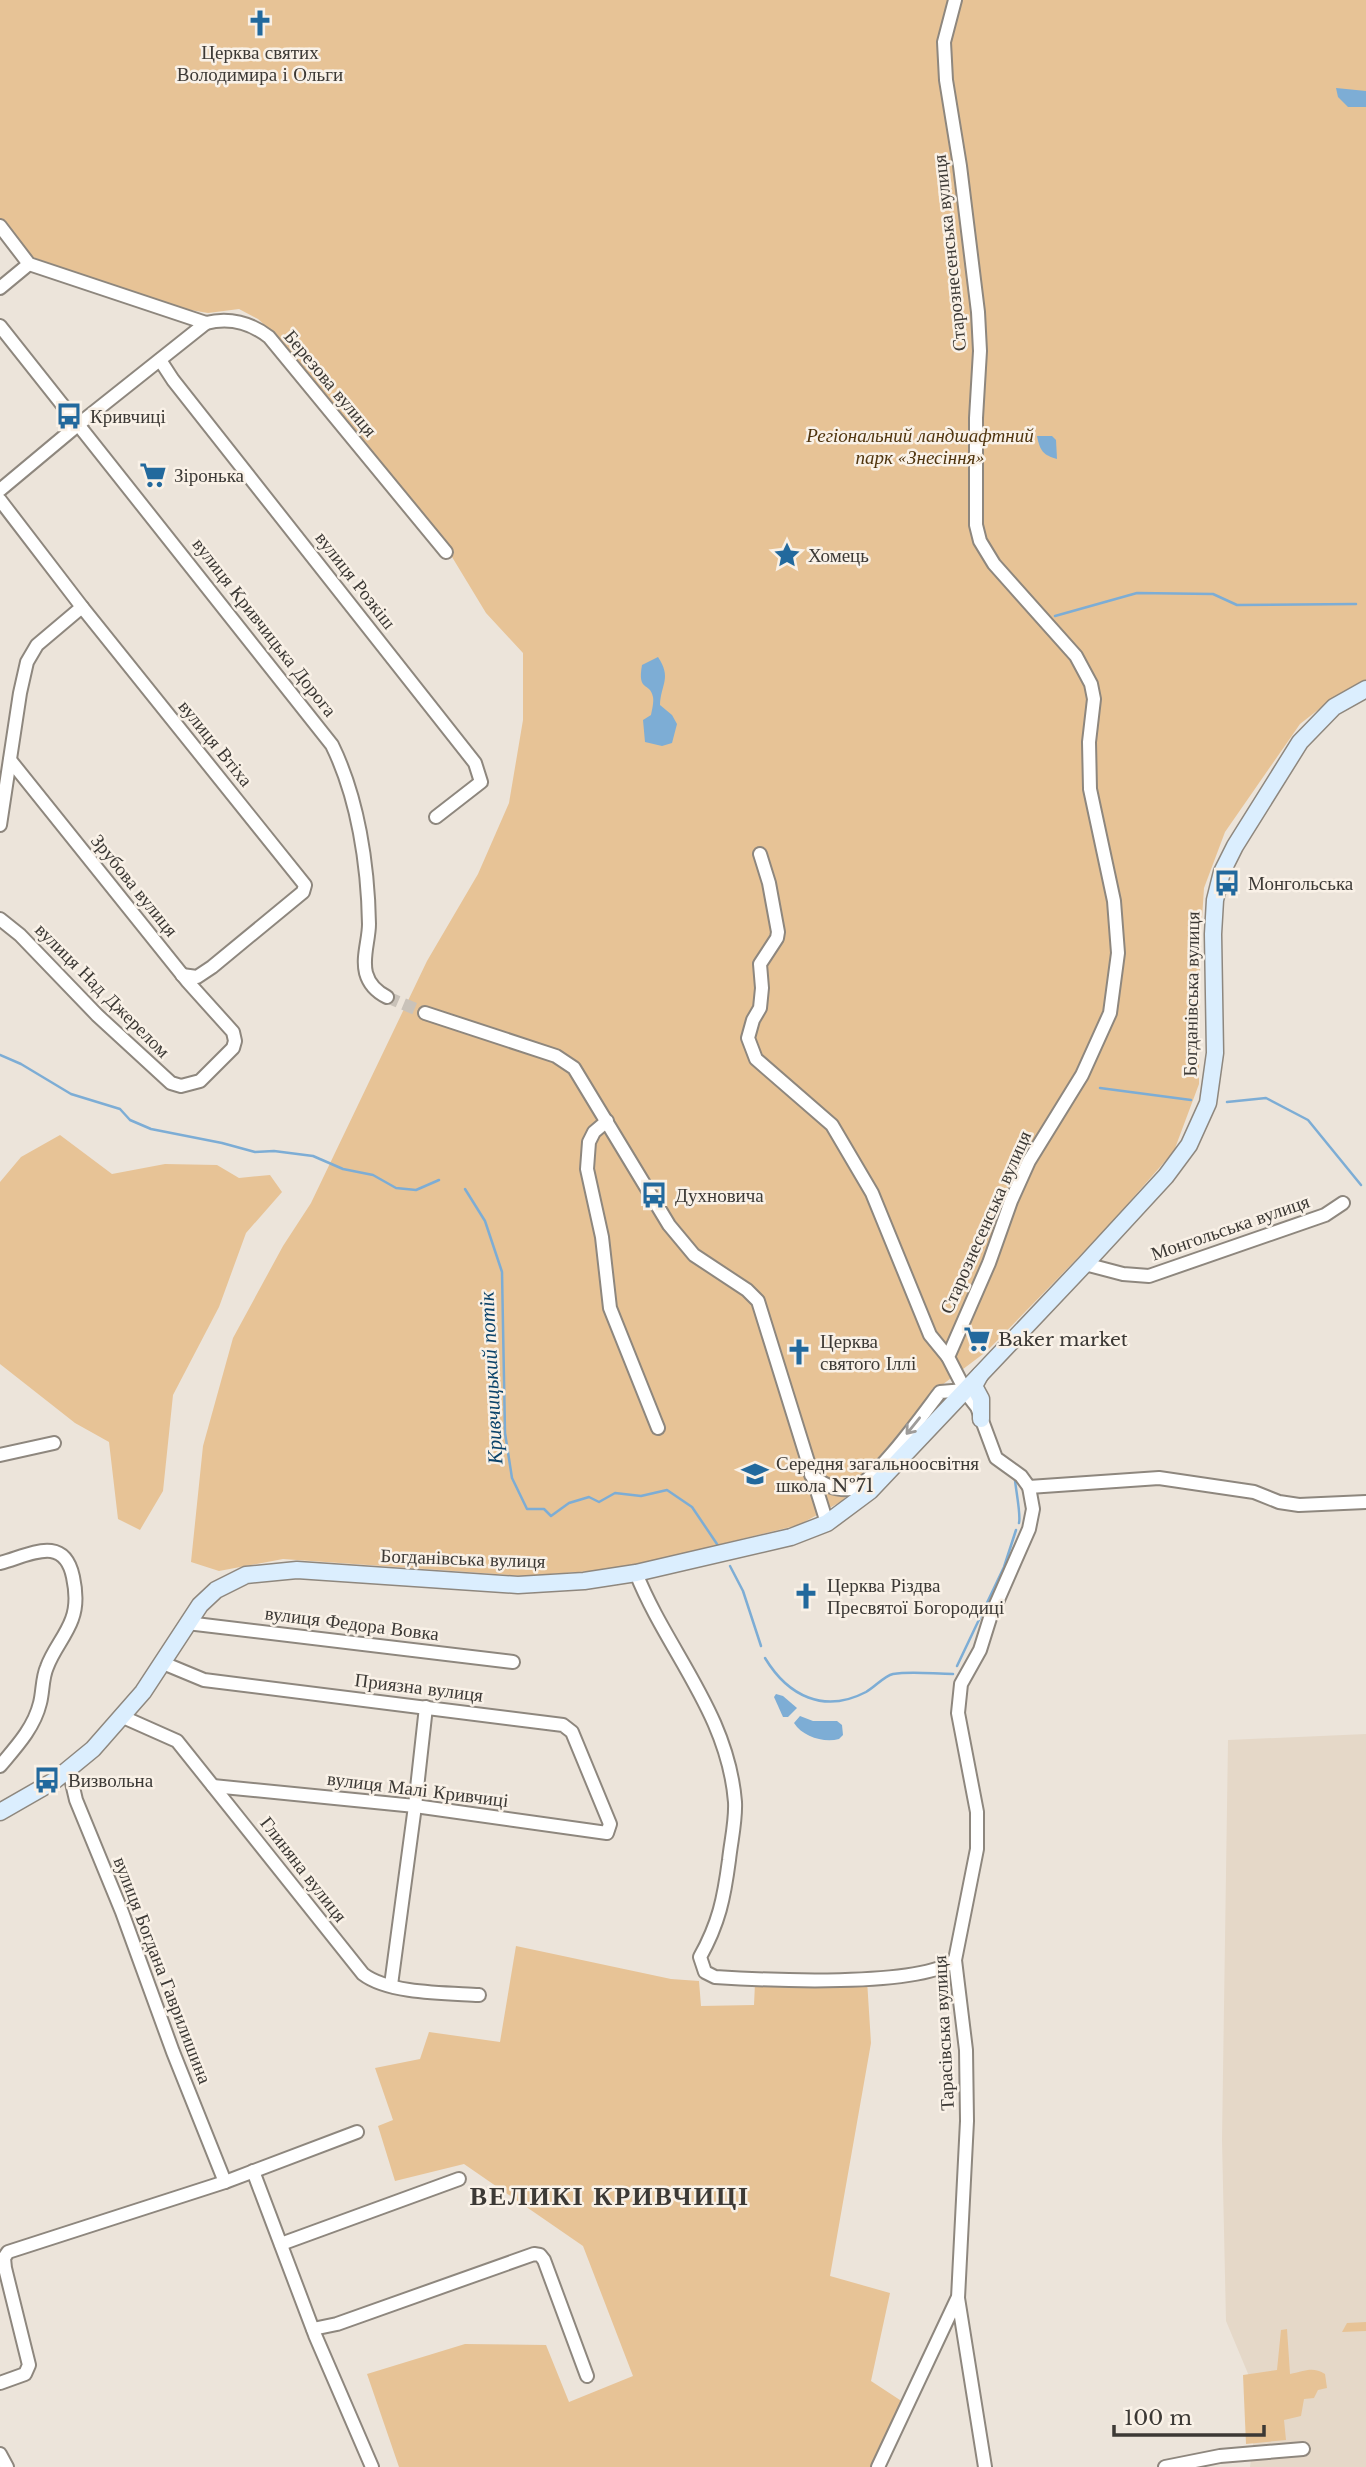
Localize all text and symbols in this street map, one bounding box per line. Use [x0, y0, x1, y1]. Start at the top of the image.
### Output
church icon: Церква святих Володимира і Ольги [245, 8, 275, 38]
place label: Церква святих Володимира і Ольги [177, 41, 343, 86]
street label: Старознесенська вулиця [928, 153, 971, 352]
street label: Березова вулиця [279, 325, 382, 442]
bus stop icon: Кривчиці [54, 401, 84, 431]
place label: Кривчиці [90, 405, 166, 428]
park label: Регіональний ландшафтний парк «Знесіння» [805, 424, 1034, 469]
supermarket icon: Зіронька [138, 460, 168, 490]
place label: Зіронька [174, 464, 245, 487]
street label: вулиця Розкіш [310, 527, 401, 634]
street label: вулиця Кривчицька Дорога [188, 533, 342, 722]
place icon: Хомець [772, 540, 802, 570]
place label: Хомець [808, 544, 869, 567]
street label: вулиця Втіха [174, 695, 258, 792]
street label: Зрубова вулиця [86, 829, 183, 941]
bus stop icon: Монгольська [1212, 868, 1242, 898]
place label: Монгольська [1248, 872, 1354, 895]
street label: Богданівська вулиця [1179, 911, 1204, 1077]
street label: вулиця Над Джерелом [30, 918, 175, 1063]
street label: Старознесенська вулиця [935, 1127, 1036, 1317]
bus stop icon: Духновича [639, 1180, 669, 1210]
place label: Духновича [675, 1184, 764, 1207]
street label: Монгольська вулиця [1148, 1189, 1313, 1265]
water label: Кривчицький потік [473, 1291, 509, 1466]
supermarket icon: Baker market [962, 1324, 992, 1354]
place label: Baker market [998, 1328, 1129, 1351]
place label: Церква святого Іллі [820, 1330, 916, 1375]
church icon: Церква святого Іллі [784, 1337, 814, 1367]
one-way arrow [905, 1416, 921, 1434]
place label: Середня загальноосвітня школа №71 [776, 1452, 979, 1497]
school or university icon: Середня загальноосвітня школа №71 [740, 1459, 770, 1489]
street label: Богданівська вулиця [380, 1544, 546, 1573]
place label: Церква Різдва Пресвятої Богородиці [827, 1574, 1004, 1619]
church icon: Церква Різдва Пресвятої Богородиці [791, 1581, 821, 1611]
street label: вулиця Федора Вовка [264, 1601, 441, 1646]
street label: Приязна вулиця [353, 1668, 485, 1707]
bus stop icon: Визвольна [32, 1765, 62, 1795]
street label: вулиця Малі Кривчиці [326, 1767, 510, 1812]
place label: Визвольна [68, 1769, 154, 1792]
street label: Глиняна вулиця [255, 1812, 352, 1927]
street label: вулиця Богдана Гаврилишина [109, 1854, 217, 2087]
street label: Тарасівська вулиця [928, 1954, 959, 2111]
district label: ВЕЛИКІ КРИВЧИЦІ [470, 2180, 750, 2212]
scale bar [1114, 2394, 1264, 2438]
text: 100 m [1124, 2405, 1192, 2431]

